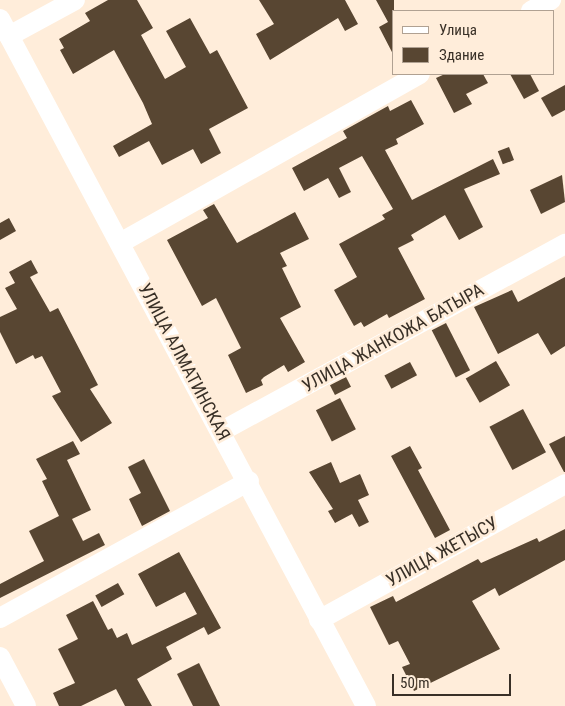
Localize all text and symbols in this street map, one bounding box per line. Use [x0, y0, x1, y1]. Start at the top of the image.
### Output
legend [392, 10, 555, 75]
text: Улица [439, 21, 477, 39]
text: Здание [439, 46, 484, 64]
street label: УЛИЦА ЖАНКОЖА БАТЫРА [299, 279, 487, 397]
street label: УЛИЦА АЛМАТИНСКАЯ [133, 280, 235, 444]
street label: УЛИЦА ЖЕТЫСУ [382, 512, 502, 592]
scale bar [395, 664, 514, 696]
text: 50 m [400, 674, 430, 692]

